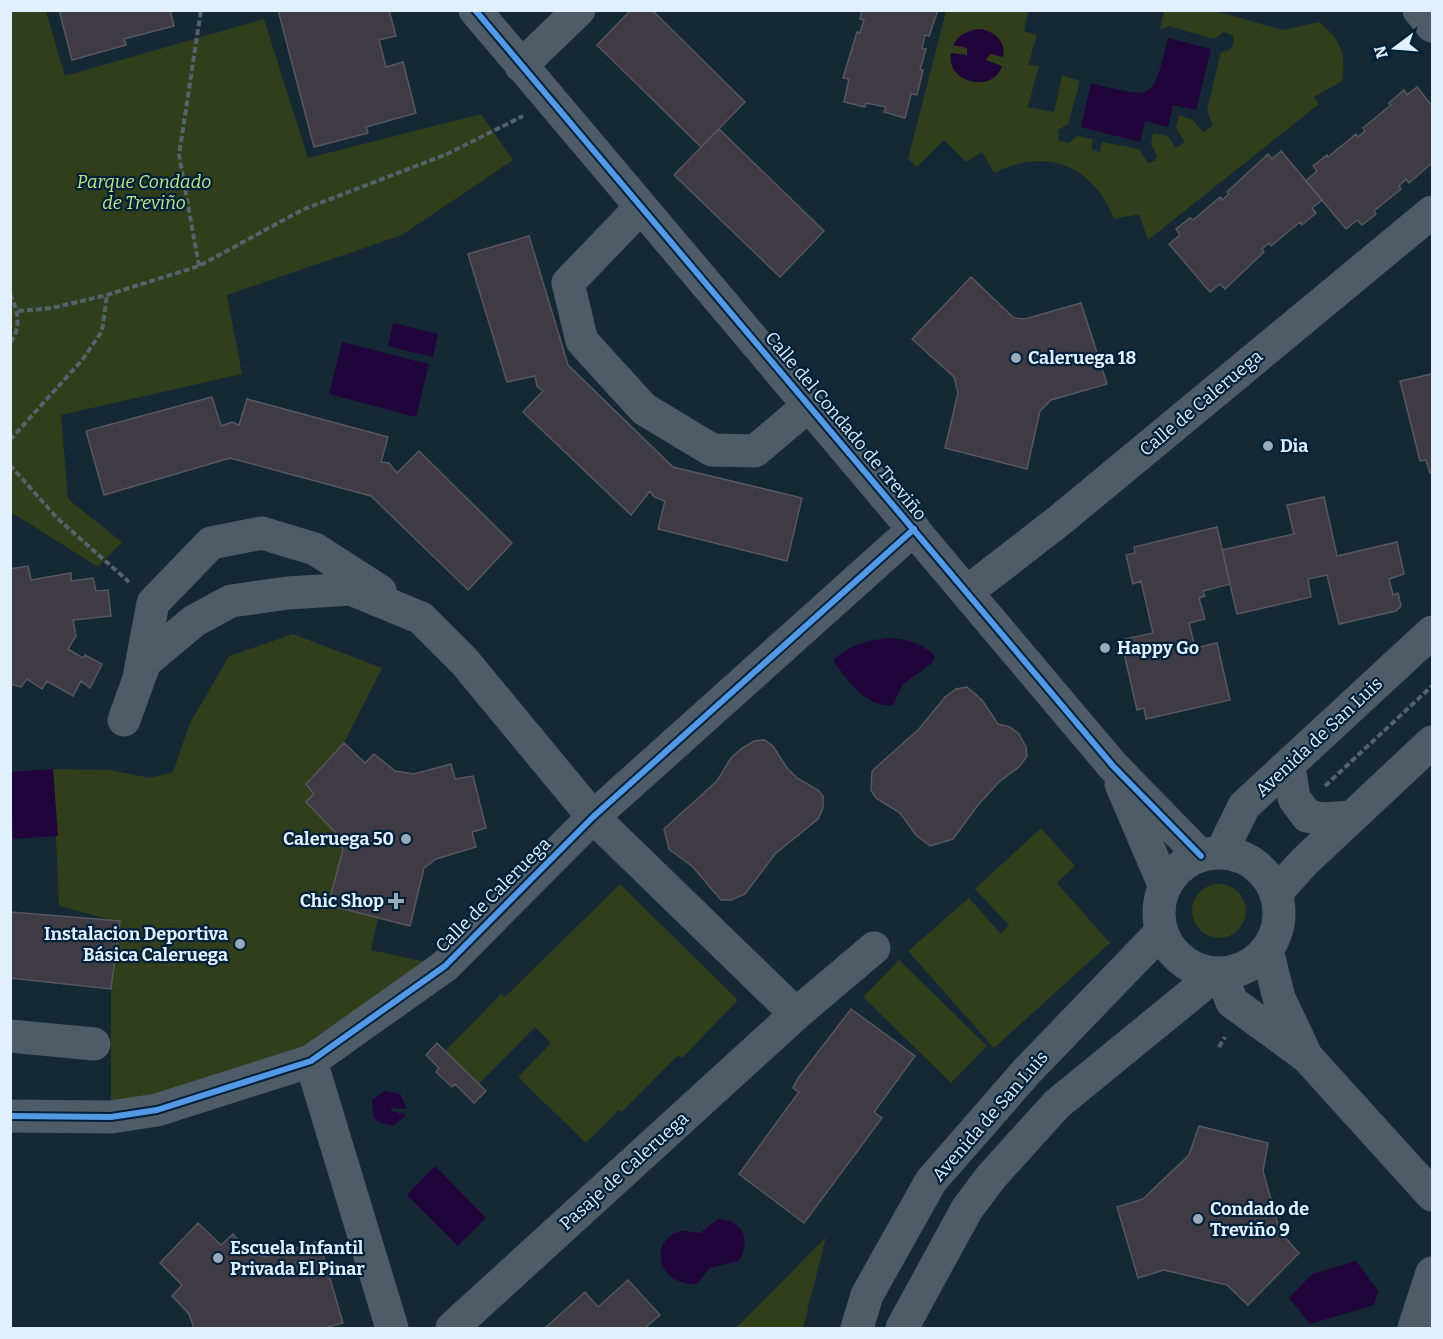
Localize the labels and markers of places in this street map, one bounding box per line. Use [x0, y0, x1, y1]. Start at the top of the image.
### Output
place label: Caleruega 18 [1028, 347, 1137, 369]
marker: Caleruega 18 [1009, 351, 1023, 365]
place label: Dia [1280, 435, 1308, 457]
marker: Dia [1261, 439, 1275, 453]
place label: Happy Go [1117, 637, 1199, 659]
marker: Happy Go [1098, 641, 1112, 655]
place label: Caleruega 50 [283, 828, 394, 850]
marker: Caleruega 50 [399, 832, 413, 846]
place label: Chic Shop [300, 890, 384, 912]
marker: Chic Shop [389, 894, 403, 908]
place label: Instalacion Deportiva Básica Caleruega [44, 923, 228, 966]
marker: Instalacion Deportiva Básica Caleruega [233, 937, 247, 951]
place label: Condado de Treviño 9 [1210, 1198, 1309, 1241]
marker: Condado de Treviño 9 [1191, 1212, 1205, 1226]
place label: Escuela Infantil Privada El Pinar [230, 1237, 365, 1280]
marker: Escuela Infantil Privada El Pinar [211, 1251, 225, 1265]

